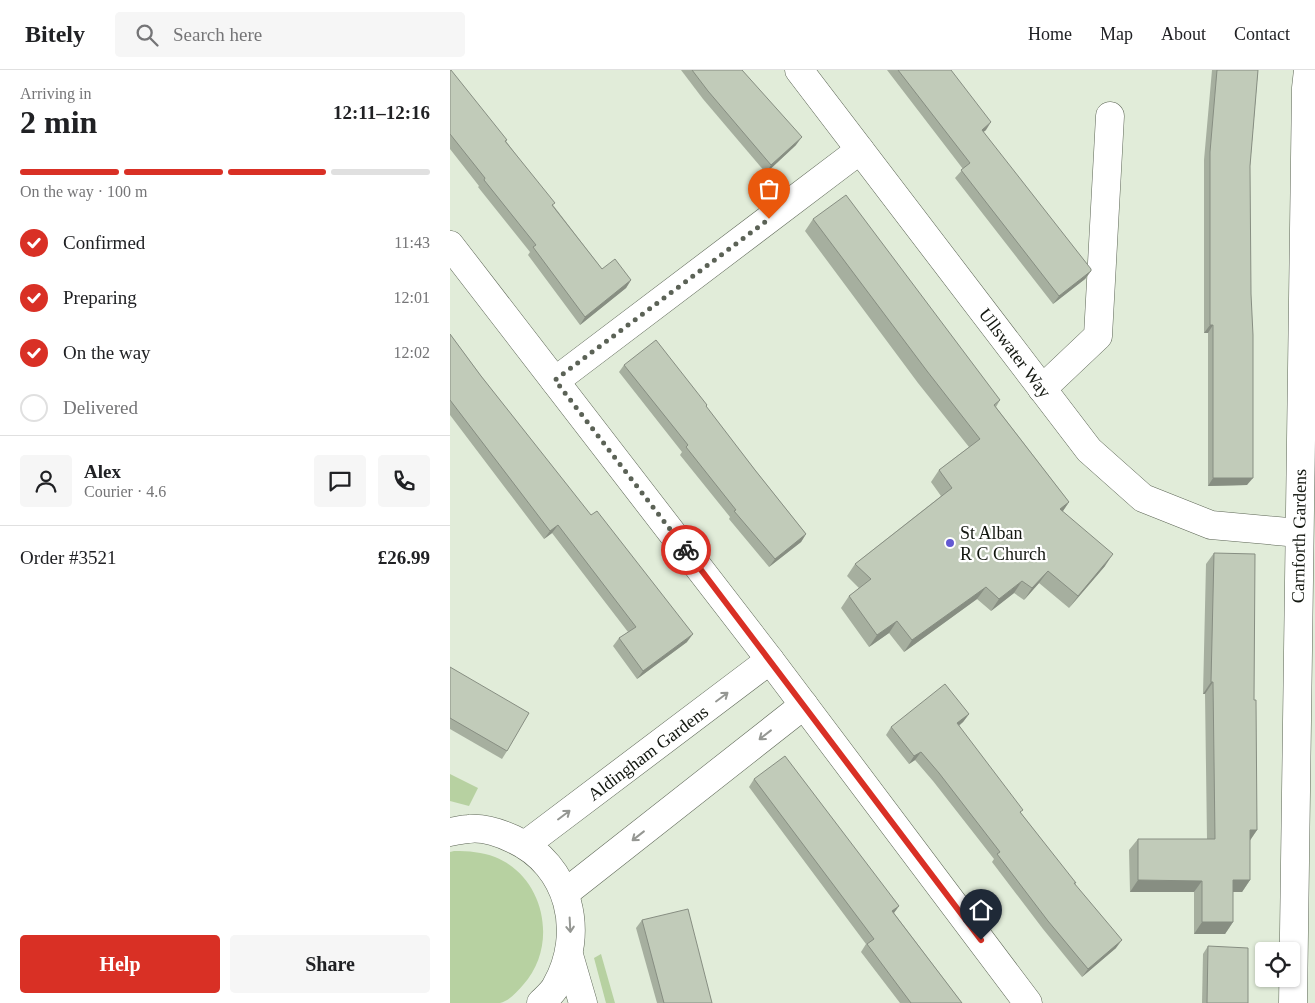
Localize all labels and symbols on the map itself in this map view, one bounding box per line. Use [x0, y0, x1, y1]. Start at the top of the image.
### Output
pin [748, 168, 790, 219]
street label: Ullswater Way [975, 304, 1055, 402]
street label: Carnforth Gardens [1288, 469, 1310, 603]
place label: St Alban R C Church [960, 523, 1046, 564]
courier [661, 525, 711, 575]
marker: St Alban R C Church [944, 537, 956, 549]
one-way arrow [715, 691, 728, 702]
street label: Aldingham Gardens [584, 701, 712, 805]
one-way arrow [759, 730, 772, 741]
one-way arrow [557, 810, 570, 821]
one-way arrow [631, 830, 644, 841]
pin [960, 889, 1002, 940]
one-way arrow [566, 917, 575, 933]

